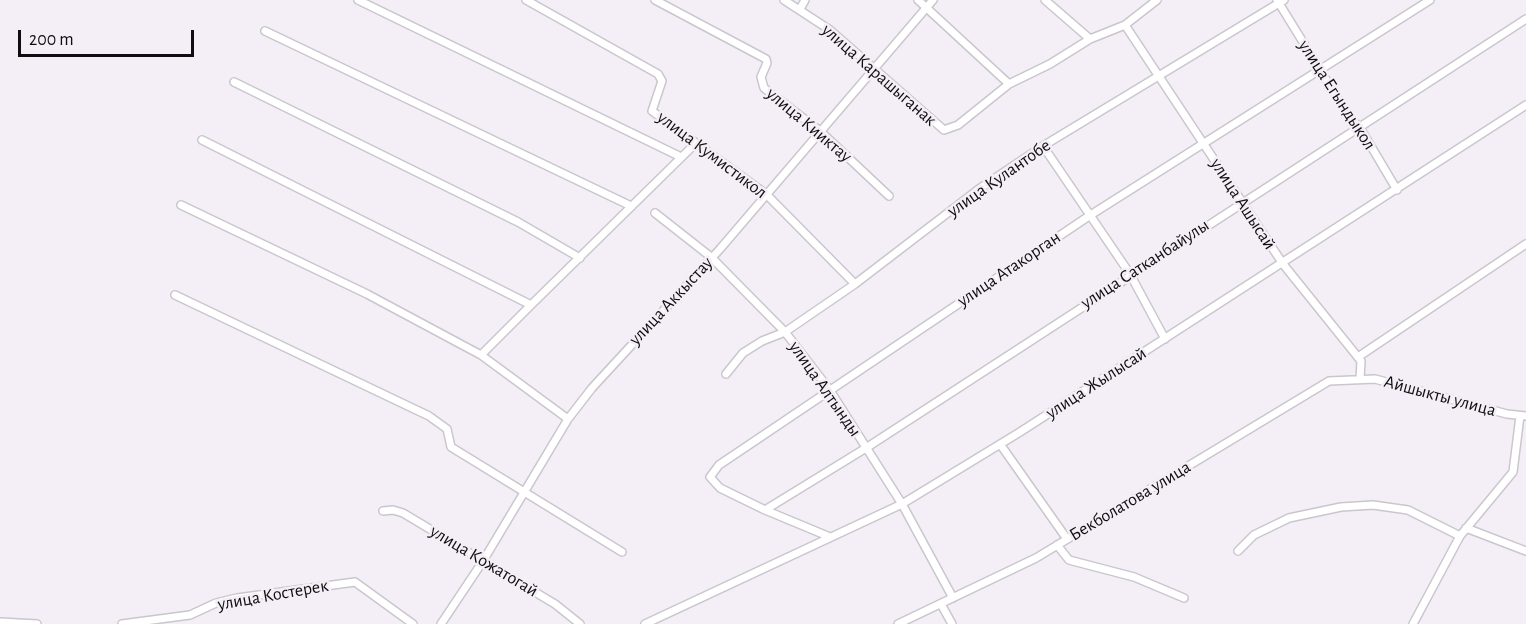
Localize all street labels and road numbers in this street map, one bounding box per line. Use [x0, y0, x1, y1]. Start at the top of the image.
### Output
street label: улица Карашыганак [817, 19, 941, 131]
street label: улица Егындыкол [1293, 36, 1381, 154]
street label: улица Кииктау [762, 83, 856, 167]
street label: улица Кумистикол [653, 107, 771, 203]
street label: улица Кулантобе [943, 134, 1055, 222]
street label: улица Ашысай [1205, 154, 1281, 254]
street label: улица Сатканбайулы [1077, 214, 1213, 314]
street label: улица Атакорган [953, 226, 1065, 312]
street label: улица Аккыстау [624, 252, 718, 350]
street label: улица Алтынды [784, 337, 866, 441]
street label: улица Жылысай [1042, 342, 1150, 424]
street label: Айшыкты улица [1382, 371, 1498, 421]
street label: Бекболатова улица [1065, 456, 1195, 546]
street label: улица Кожатогай [426, 520, 542, 602]
street label: улица Костерек [216, 575, 330, 615]

